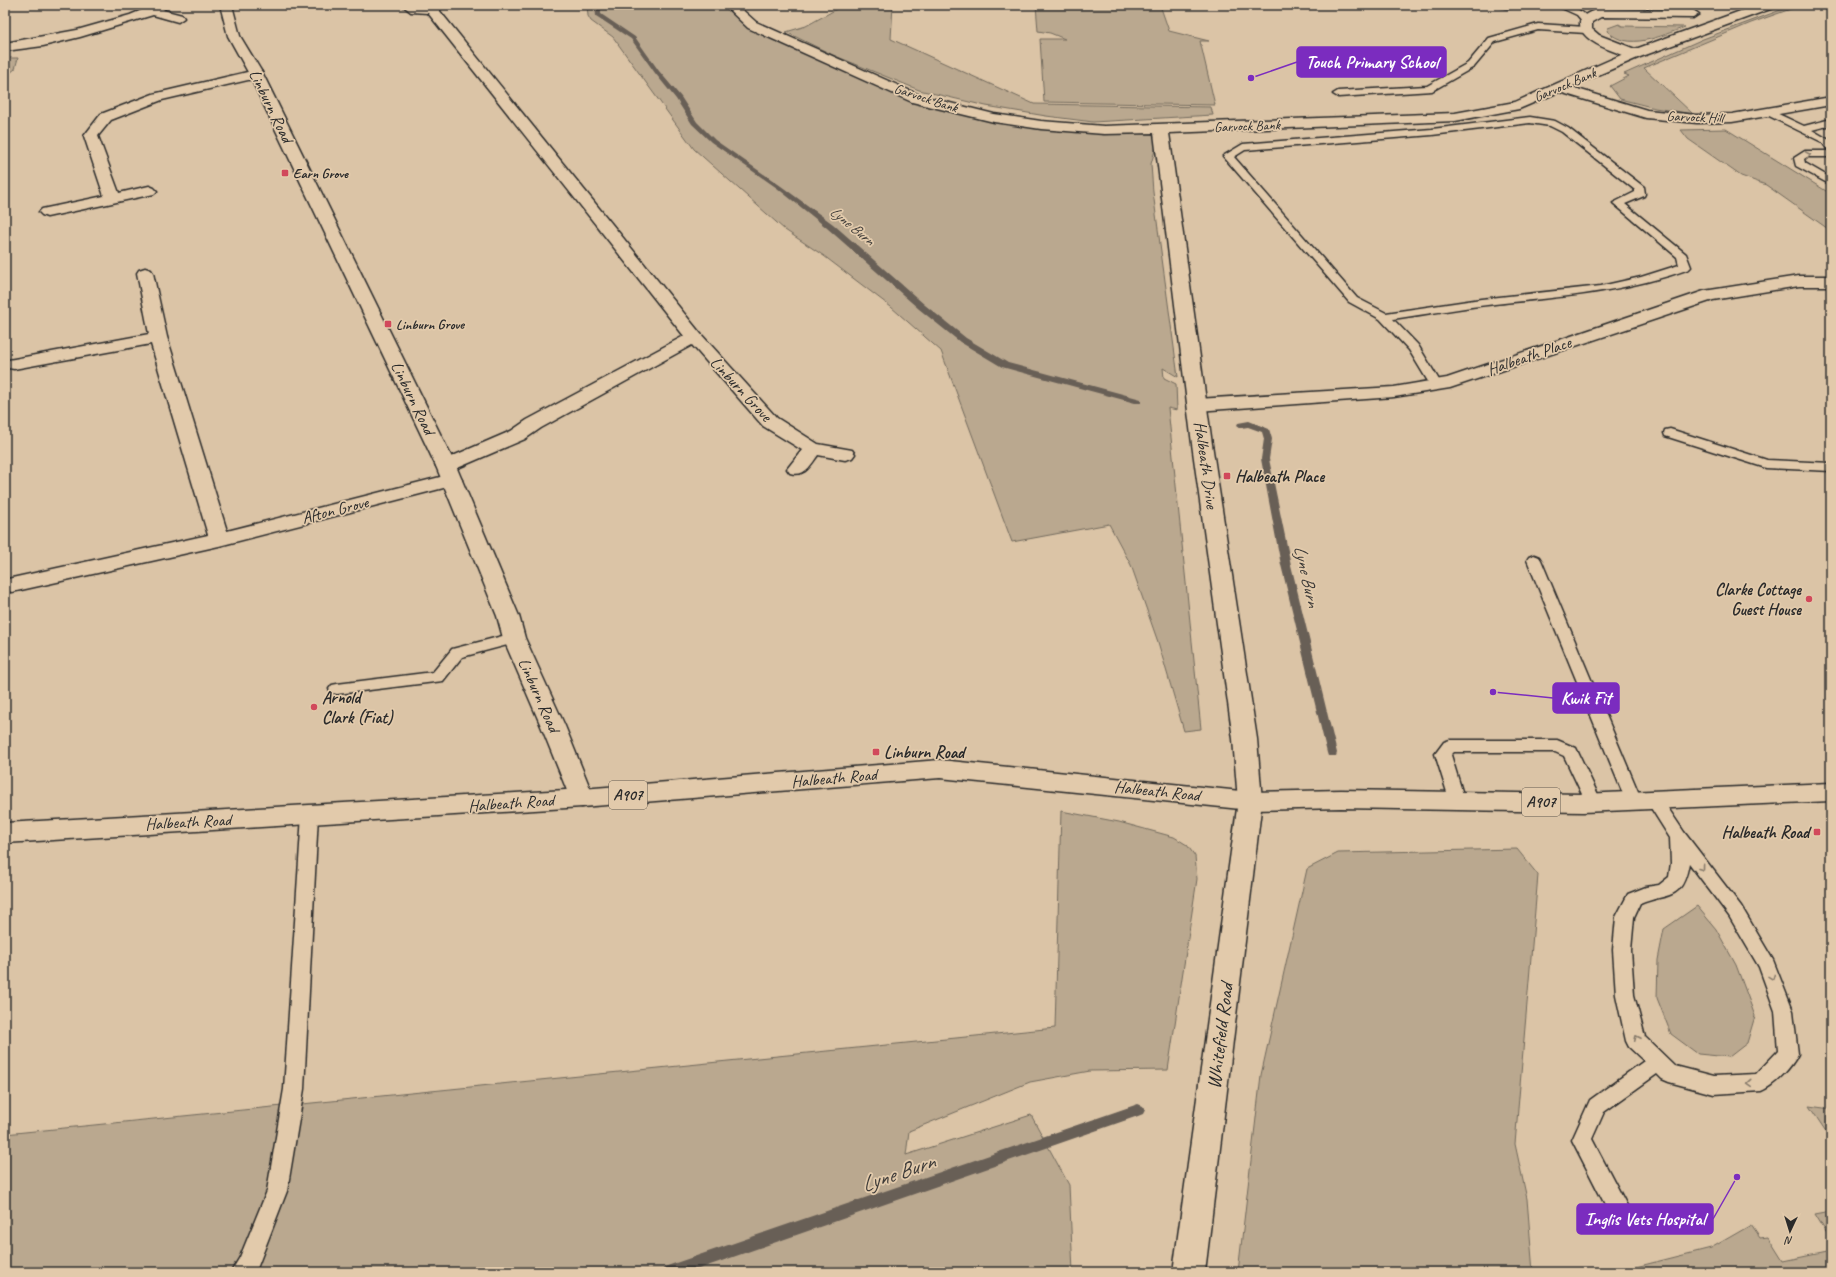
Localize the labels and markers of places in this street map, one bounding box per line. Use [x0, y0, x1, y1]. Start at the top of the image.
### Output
callout: Touch Primary School [1297, 47, 1446, 77]
place label: Earn Grove [293, 165, 349, 182]
marker: Earn Grove [280, 168, 290, 178]
place label: Linburn Grove [396, 316, 465, 333]
marker: Linburn Grove [383, 319, 393, 329]
place label: Halbeath Place [1235, 466, 1326, 487]
marker: Halbeath Place [1222, 471, 1232, 481]
place label: Clarke Cottage Guest House [1715, 579, 1802, 620]
marker: Clarke Cottage Guest House [1804, 594, 1814, 604]
callout: Kwik Fit [1553, 683, 1619, 713]
place label: Arnold Clark (Fiat) [322, 687, 394, 728]
marker: Arnold Clark (Fiat) [309, 702, 319, 712]
place label: Linburn Road [884, 742, 967, 763]
marker: Linburn Road [871, 747, 881, 757]
place label: Halbeath Road [1721, 822, 1812, 843]
marker: Halbeath Road [1812, 827, 1822, 837]
callout: Inglis Vets Hospital [1577, 1204, 1713, 1234]

